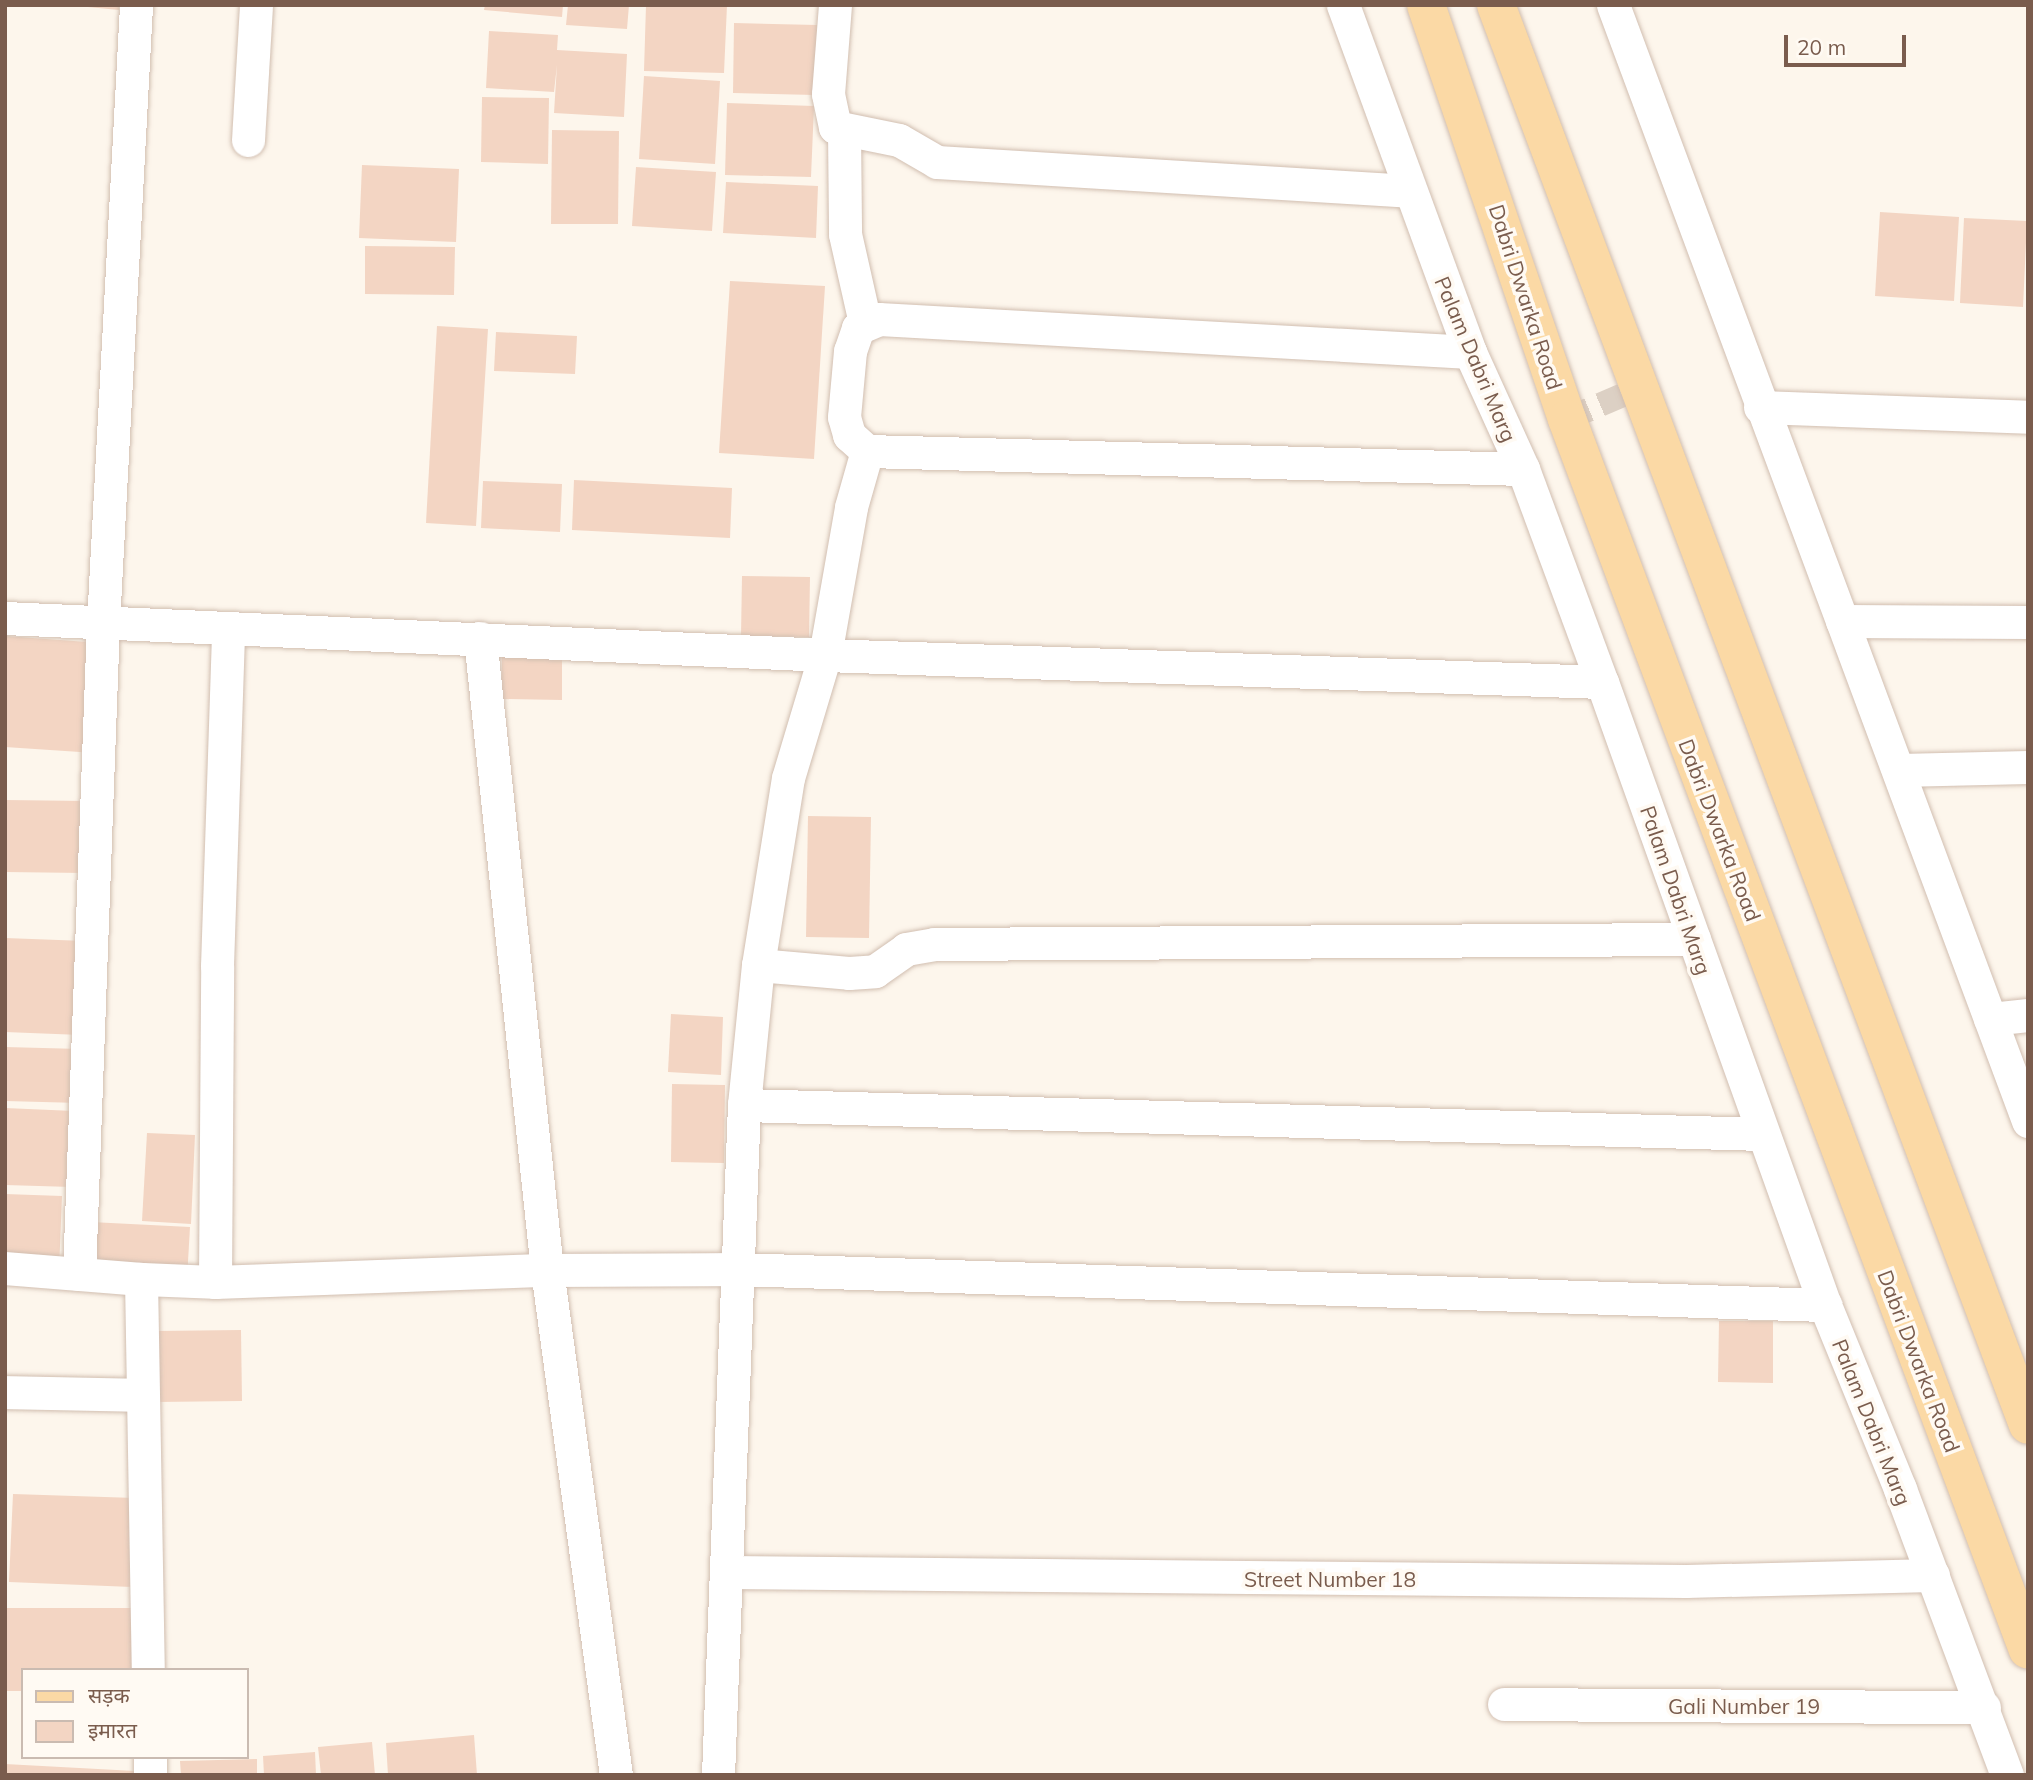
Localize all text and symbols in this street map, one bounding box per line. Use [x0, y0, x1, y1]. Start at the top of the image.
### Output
scale bar [1788, 21, 1910, 65]
text: 20 m [1797, 34, 1846, 60]
street label: Dabri Dwarka Road [1484, 201, 1568, 393]
street label: Palam Dabri Marg [1430, 273, 1522, 445]
street label: Dabri Dwarka Road [1674, 735, 1766, 925]
street label: Palam Dabri Marg [1635, 802, 1717, 978]
street label: Dabri Dwarka Road [1873, 1266, 1965, 1456]
street label: Palam Dabri Marg [1827, 1335, 1917, 1509]
street label: Street Number 18 [1244, 1566, 1416, 1592]
legend [21, 1668, 248, 1759]
text: सड़क [88, 1682, 130, 1708]
street label: Gali Number 19 [1668, 1693, 1820, 1719]
text: इमारत [88, 1717, 137, 1743]

